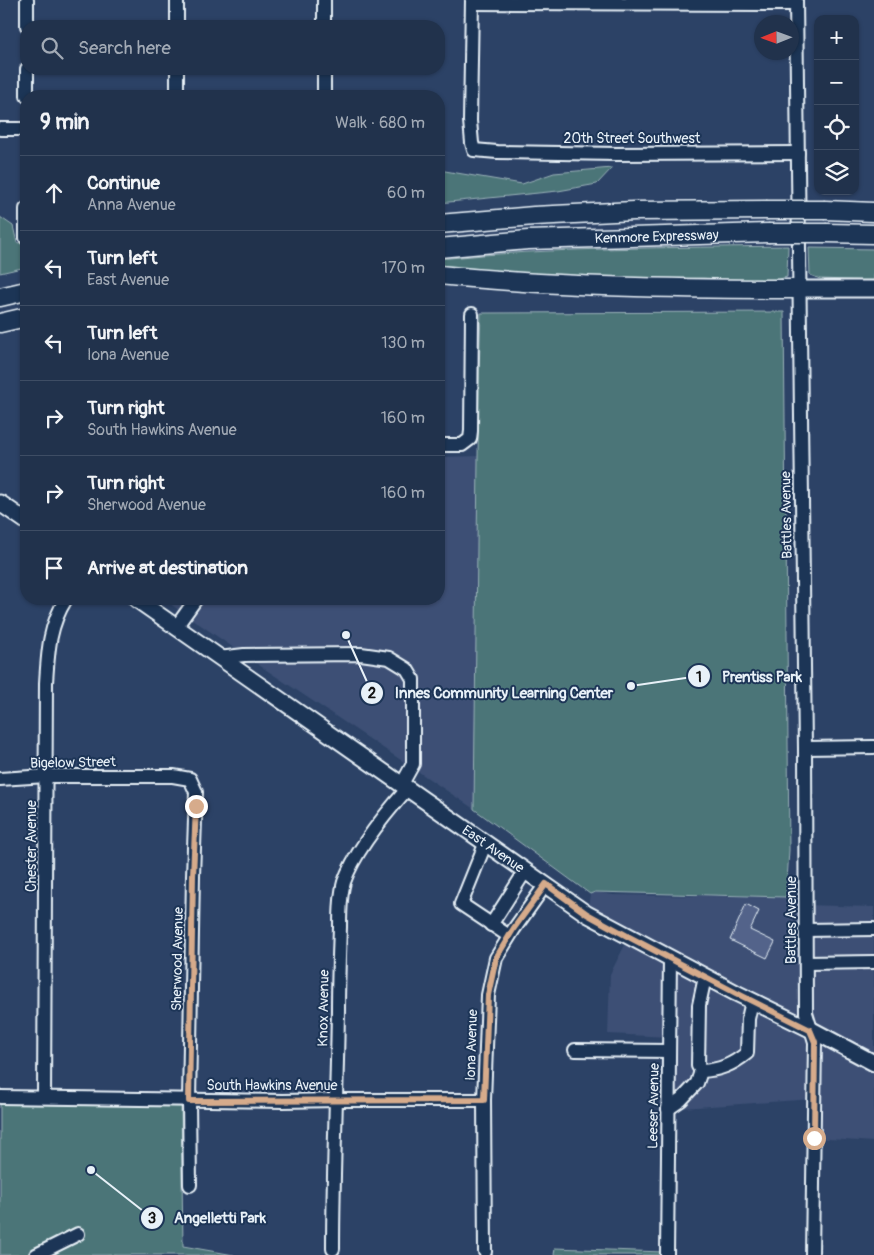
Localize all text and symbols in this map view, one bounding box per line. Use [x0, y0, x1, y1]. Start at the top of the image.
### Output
north arrow [754, 15, 799, 60]
map controls [814, 15, 859, 195]
button: + [814, 15, 859, 60]
search box [20, 20, 445, 75]
icon: search [38, 34, 66, 62]
text: Search here [78, 36, 171, 60]
button: − [814, 60, 859, 105]
button: locate [814, 105, 859, 150]
text: 9 min [40, 109, 89, 136]
text: Walk · 680 m [335, 113, 425, 133]
street label: 20th Street Southwest [564, 130, 701, 147]
button: layers [814, 150, 859, 195]
text: Continue [87, 171, 160, 195]
icon: ahead [40, 179, 68, 207]
text: 60 m [387, 183, 425, 203]
text: Anna Avenue [87, 195, 176, 215]
street label: Kenmore Expressway [594, 226, 719, 247]
text: Turn left [87, 246, 157, 270]
icon: left [40, 254, 68, 282]
text: 170 m [382, 258, 425, 278]
text: East Avenue [87, 270, 169, 290]
text: Turn left [87, 321, 157, 345]
icon: left [40, 329, 68, 357]
text: 130 m [381, 333, 425, 353]
text: Iona Avenue [87, 345, 169, 365]
text: Turn right [87, 396, 165, 420]
icon: right [40, 404, 68, 432]
text: 160 m [381, 408, 425, 428]
text: South Hawkins Avenue [87, 420, 237, 440]
text: Turn right [87, 471, 165, 495]
street label: Battles Avenue [777, 471, 796, 559]
icon: right [40, 479, 68, 507]
text: 160 m [381, 483, 425, 503]
text: Sherwood Avenue [87, 495, 206, 515]
icon: arrive [40, 554, 68, 582]
text: Arrive at destination [87, 556, 248, 580]
callout: Prentiss Park [687, 661, 812, 691]
text: 1 [696, 668, 702, 687]
text: Prentiss Park [722, 668, 803, 687]
callout: Innes Community Learning Center [360, 678, 623, 708]
text: 2 [368, 684, 376, 703]
text: Innes Community Learning Center [395, 684, 614, 703]
street label: Bigelow Street [30, 753, 116, 772]
route end [185, 795, 208, 818]
street label: Chester Avenue [23, 800, 40, 892]
street label: East Avenue [459, 822, 528, 877]
street label: Battles Avenue [783, 876, 800, 964]
street label: Sherwood Avenue [168, 907, 187, 1011]
street label: Knox Avenue [314, 969, 333, 1047]
street label: Iona Avenue [462, 1009, 481, 1081]
street label: Leeser Avenue [644, 1063, 663, 1149]
street label: South Hawkins Avenue [207, 1077, 338, 1094]
route start [803, 1127, 826, 1150]
callout: Angelletti Park [139, 1203, 276, 1233]
text: 3 [148, 1209, 156, 1228]
text: Angelletti Park [174, 1209, 267, 1228]

